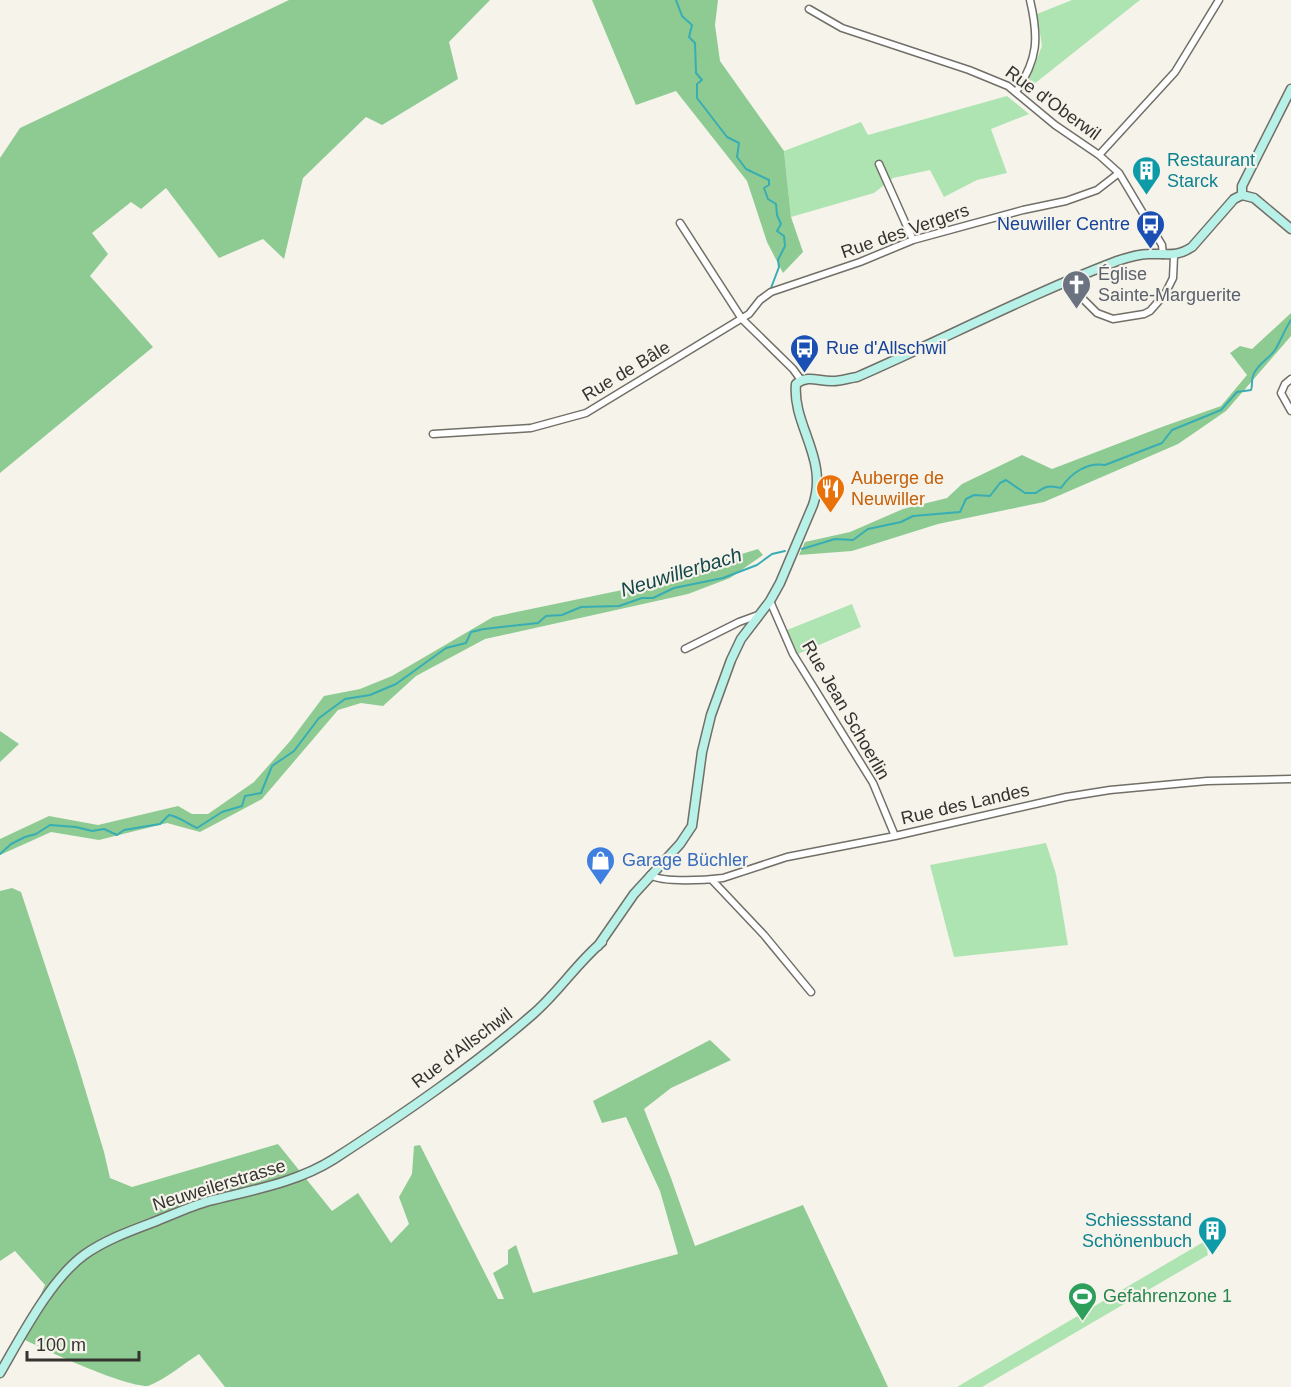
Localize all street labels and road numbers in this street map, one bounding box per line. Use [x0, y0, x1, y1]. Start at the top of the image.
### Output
street label: Rue d'Oberwil [1002, 62, 1104, 144]
street label: Rue des Vergers [838, 200, 972, 262]
street label: Rue de Bâle [578, 337, 674, 405]
street label: Rue Jean Schoerlin [798, 637, 894, 783]
street label: Rue des Landes [899, 780, 1031, 828]
street label: Rue d'Allschwil [408, 1004, 516, 1092]
street label: Neuweilerstrasse [150, 1155, 288, 1215]

